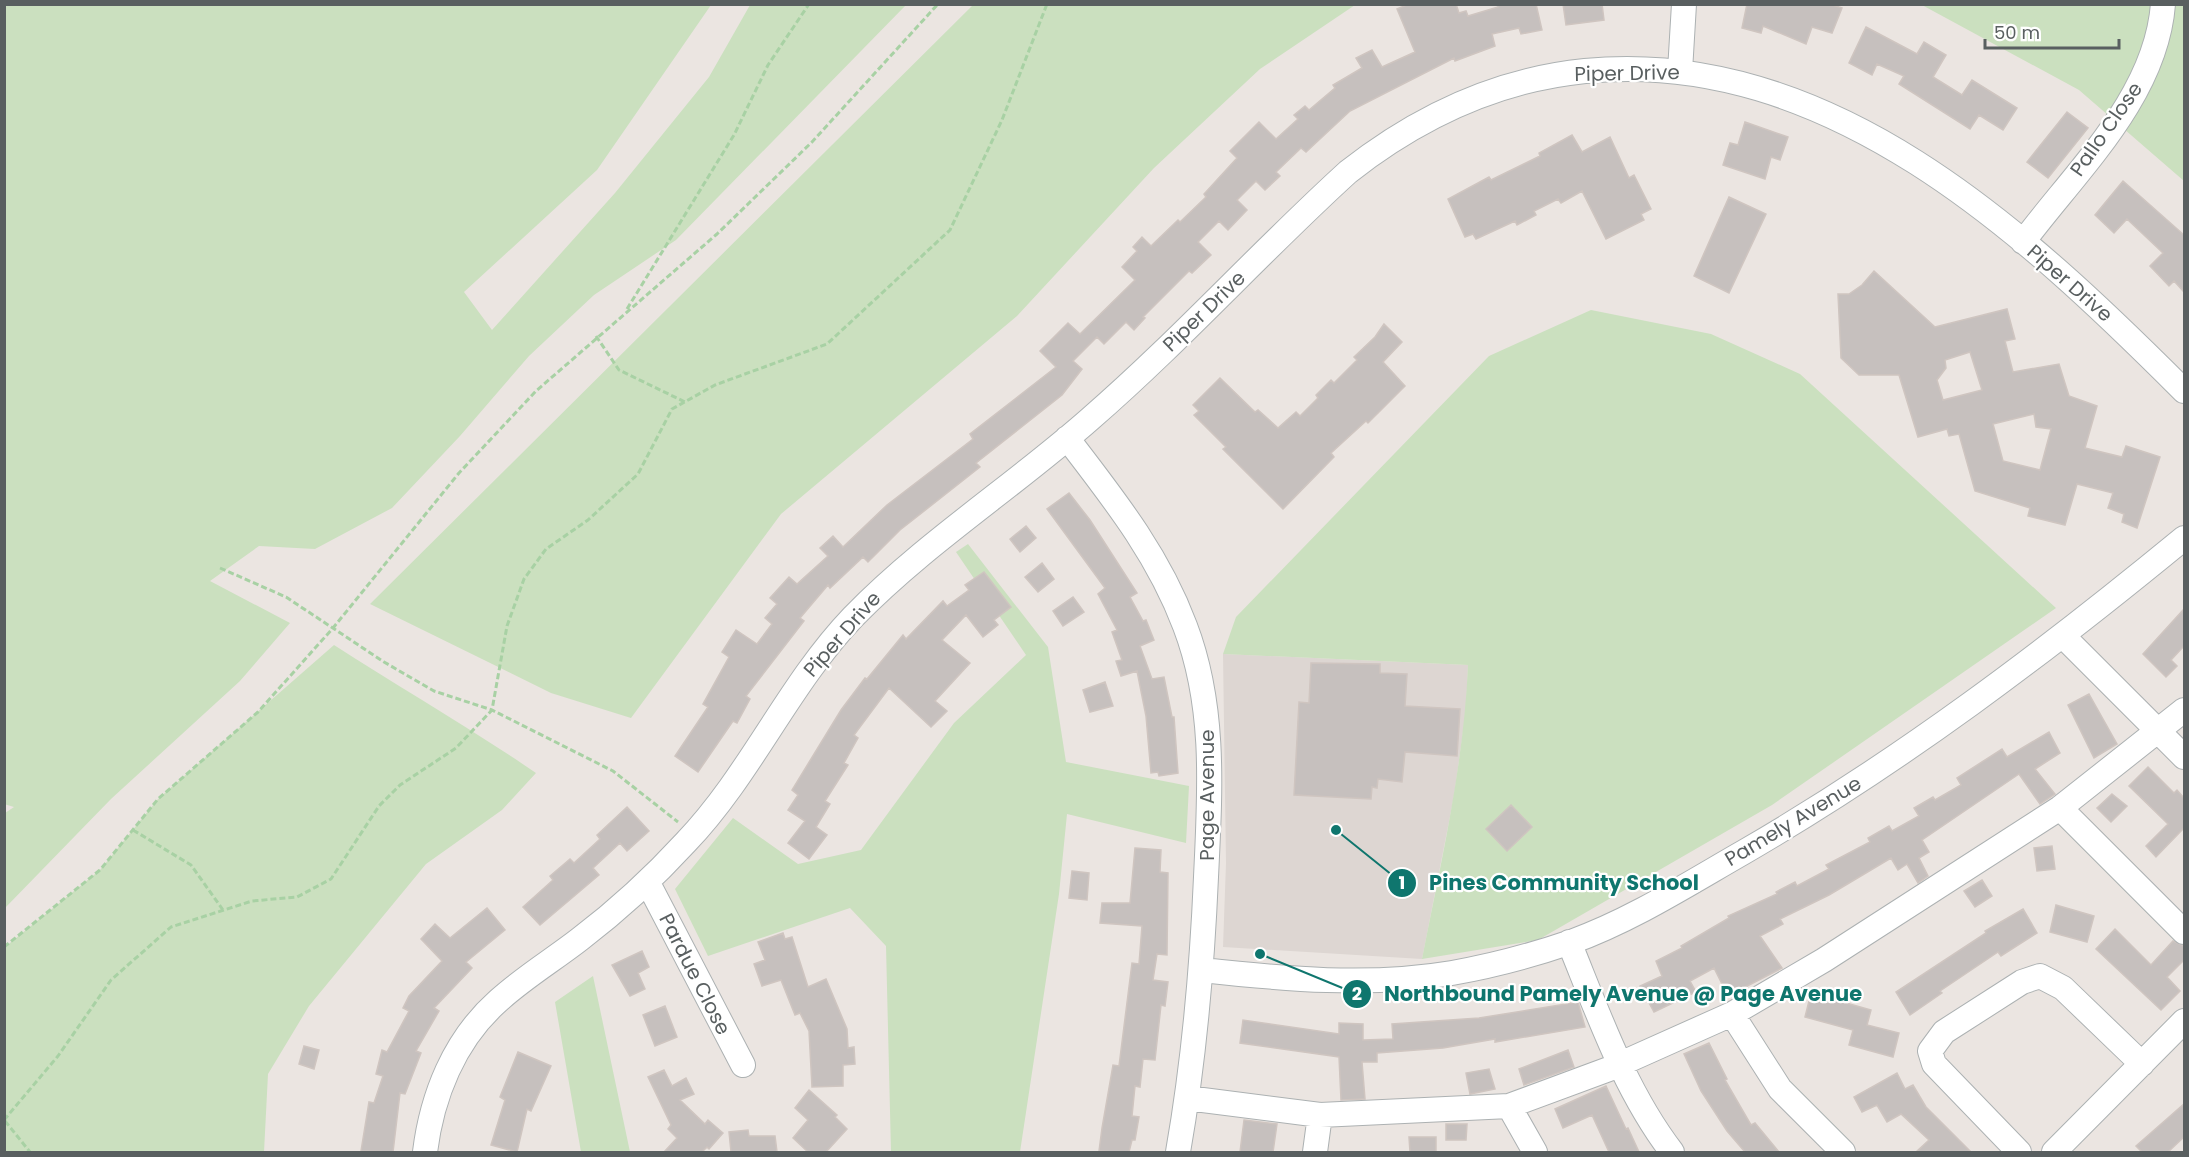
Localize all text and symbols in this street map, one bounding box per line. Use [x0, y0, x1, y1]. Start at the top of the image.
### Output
scale bar [1985, 12, 2118, 50]
text: 50 m [1994, 20, 2040, 45]
street label: Piper Drive [1574, 58, 1680, 88]
street label: Pallo Close [2063, 76, 2149, 182]
street label: Piper Drive [2021, 238, 2119, 328]
street label: Piper Drive [1156, 264, 1252, 358]
street label: Piper Drive [797, 585, 887, 683]
street label: Page Avenue [1193, 729, 1221, 861]
street label: Pamely Avenue [1719, 769, 1867, 873]
callout: Pines Community School [1387, 864, 1711, 903]
text: Pines Community School [1429, 868, 1699, 897]
text: 1 [1399, 870, 1405, 895]
street label: Pardue Close [652, 909, 738, 1039]
callout: Northbound Pamely Avenue @ Page Avenue [1342, 975, 1874, 1014]
text: Northbound Pamely Avenue @ Page Avenue [1384, 979, 1862, 1008]
text: 2 [1352, 981, 1362, 1006]

